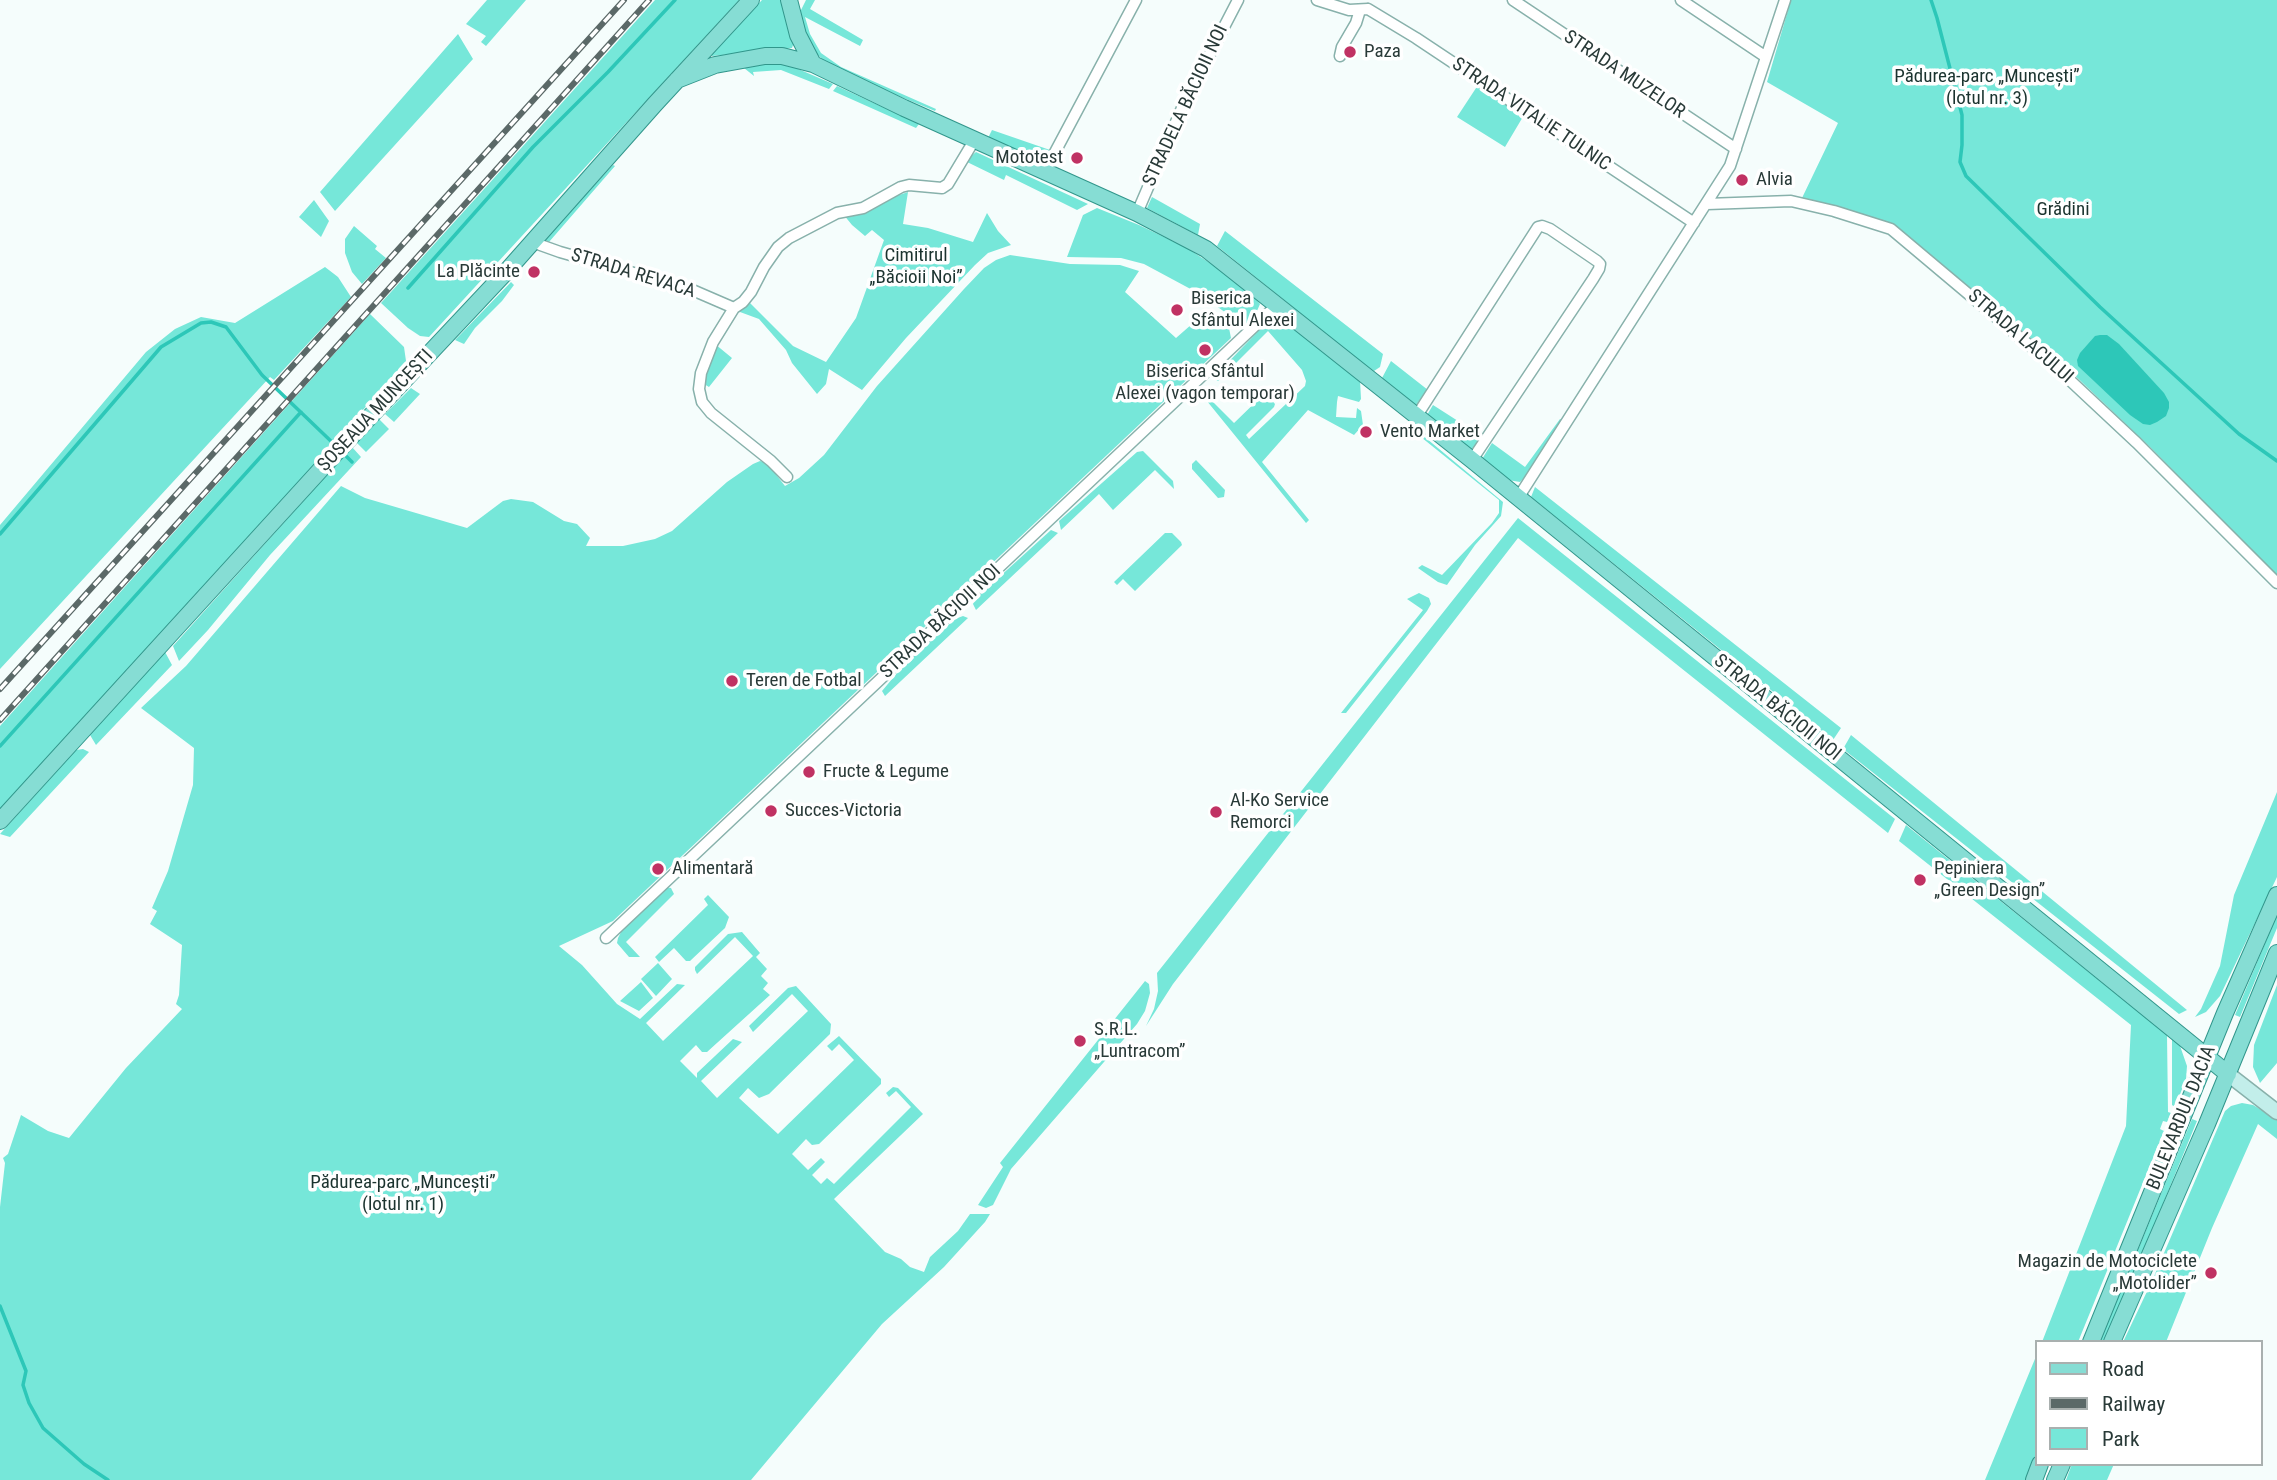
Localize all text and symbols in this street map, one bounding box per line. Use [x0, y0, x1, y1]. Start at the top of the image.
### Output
street label: STRADELA BĂCIOII NOI [1139, 22, 1233, 190]
street label: STRADA MUZELOR [1559, 26, 1689, 124]
place label: Paza [1364, 41, 1401, 63]
marker: Paza [1342, 44, 1358, 60]
street label: STRADA VITALIE TULNIC [1447, 53, 1615, 177]
park label: Pădurea-parc „Muncești” (lotul nr. 3) [1894, 66, 2080, 110]
place label: Mototest [995, 147, 1063, 169]
marker: Mototest [1069, 150, 1085, 166]
place label: Alvia [1756, 169, 1793, 191]
marker: Alvia [1734, 172, 1750, 188]
park label: Grădini [2036, 199, 2090, 221]
street label: STRADA REVACA [568, 244, 698, 304]
park label: Cimitirul „Băcioii Noi” [869, 245, 963, 289]
place label: La Plăcinte [437, 261, 520, 283]
marker: La Plăcinte [526, 264, 542, 280]
street label: STRADA LACULUI [1963, 285, 2077, 389]
place label: Biserica Sfântul Alexei [1191, 288, 1294, 332]
marker: Biserica Sfântul Alexei [1169, 302, 1185, 318]
marker: Biserica Sfântul Alexei (vagon temporar) [1197, 342, 1213, 358]
street label: ȘOSEAUA MUNCEȘTI [314, 345, 438, 477]
place label: Biserica Sfântul Alexei (vagon temporar) [1115, 361, 1295, 405]
place label: Vento Market [1380, 421, 1480, 443]
marker: Vento Market [1358, 424, 1374, 440]
street label: STRADA BĂCIOII NOI [876, 560, 1006, 684]
street label: STRADA BĂCIOII NOI [1709, 650, 1845, 766]
place label: Teren de Fotbal [746, 670, 862, 692]
marker: Teren de Fotbal [724, 673, 740, 689]
place label: Fructe & Legume [823, 761, 949, 783]
marker: Fructe & Legume [801, 764, 817, 780]
place label: Al-Ko Service Remorci [1230, 790, 1329, 834]
place label: Succes-Victoria [785, 800, 902, 822]
marker: Succes-Victoria [763, 803, 779, 819]
marker: Al-Ko Service Remorci [1208, 804, 1224, 820]
place label: Alimentară [672, 858, 753, 880]
place label: Pepiniera „Green Design” [1934, 858, 2045, 902]
marker: Alimentară [650, 861, 666, 877]
marker: Pepiniera „Green Design” [1912, 872, 1928, 888]
place label: S.R.L. „Luntracom” [1094, 1019, 1185, 1063]
marker: S.R.L. „Luntracom” [1072, 1033, 1088, 1049]
street label: BULEVARDUL DACIA [2143, 1043, 2221, 1193]
park label: Pădurea-parc „Muncești” (lotul nr. 1) [310, 1172, 496, 1216]
place label: Magazin de Motociclete „Motolider” [2018, 1251, 2197, 1295]
marker: Magazin de Motociclete „Motolider” [2203, 1265, 2219, 1281]
legend [2036, 1340, 2263, 1466]
text: Road [2102, 1357, 2144, 1381]
text: Railway [2102, 1392, 2165, 1416]
text: Park [2102, 1427, 2139, 1451]

